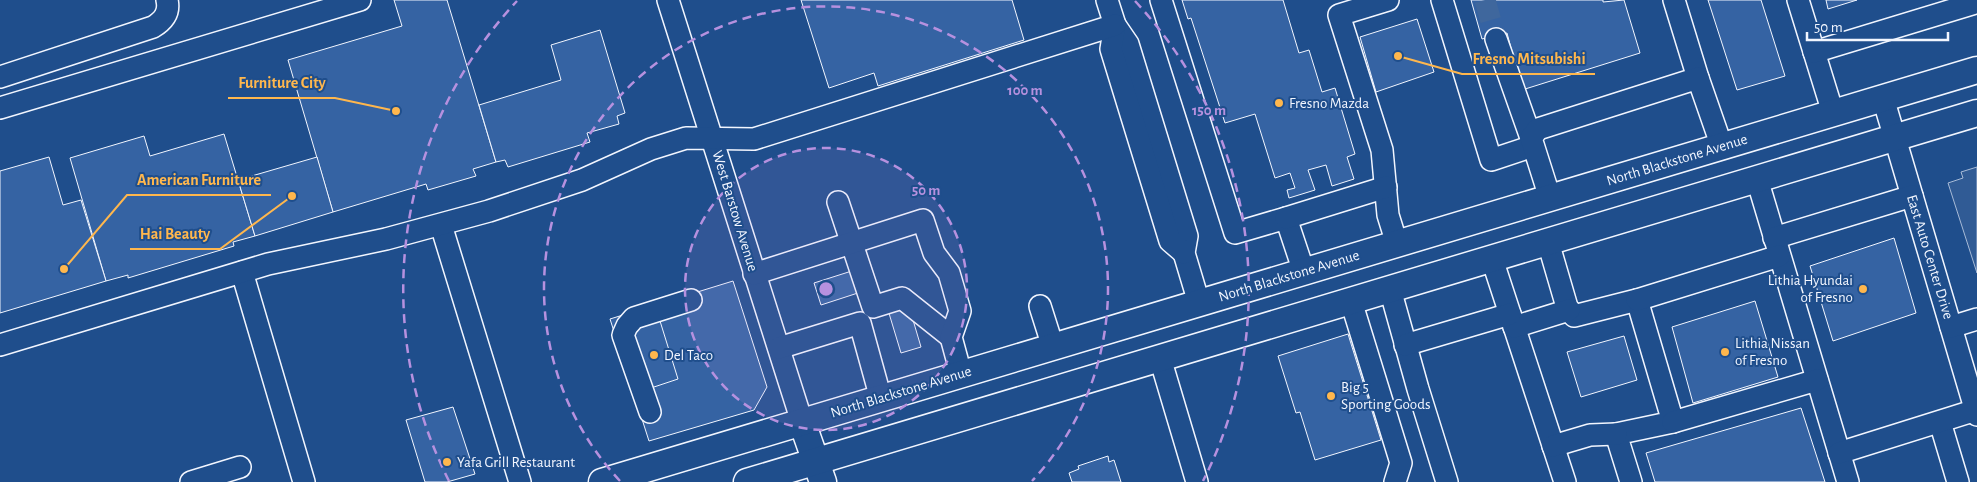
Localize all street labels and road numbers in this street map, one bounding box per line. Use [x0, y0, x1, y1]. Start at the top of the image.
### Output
street label: North Blackstone Avenue [1605, 131, 1749, 189]
street label: West Barstow Avenue [709, 149, 761, 273]
street label: East Auto Center Drive [1904, 193, 1956, 321]
street label: North Blackstone Avenue [1217, 247, 1361, 305]
street label: North Blackstone Avenue [829, 363, 973, 421]

